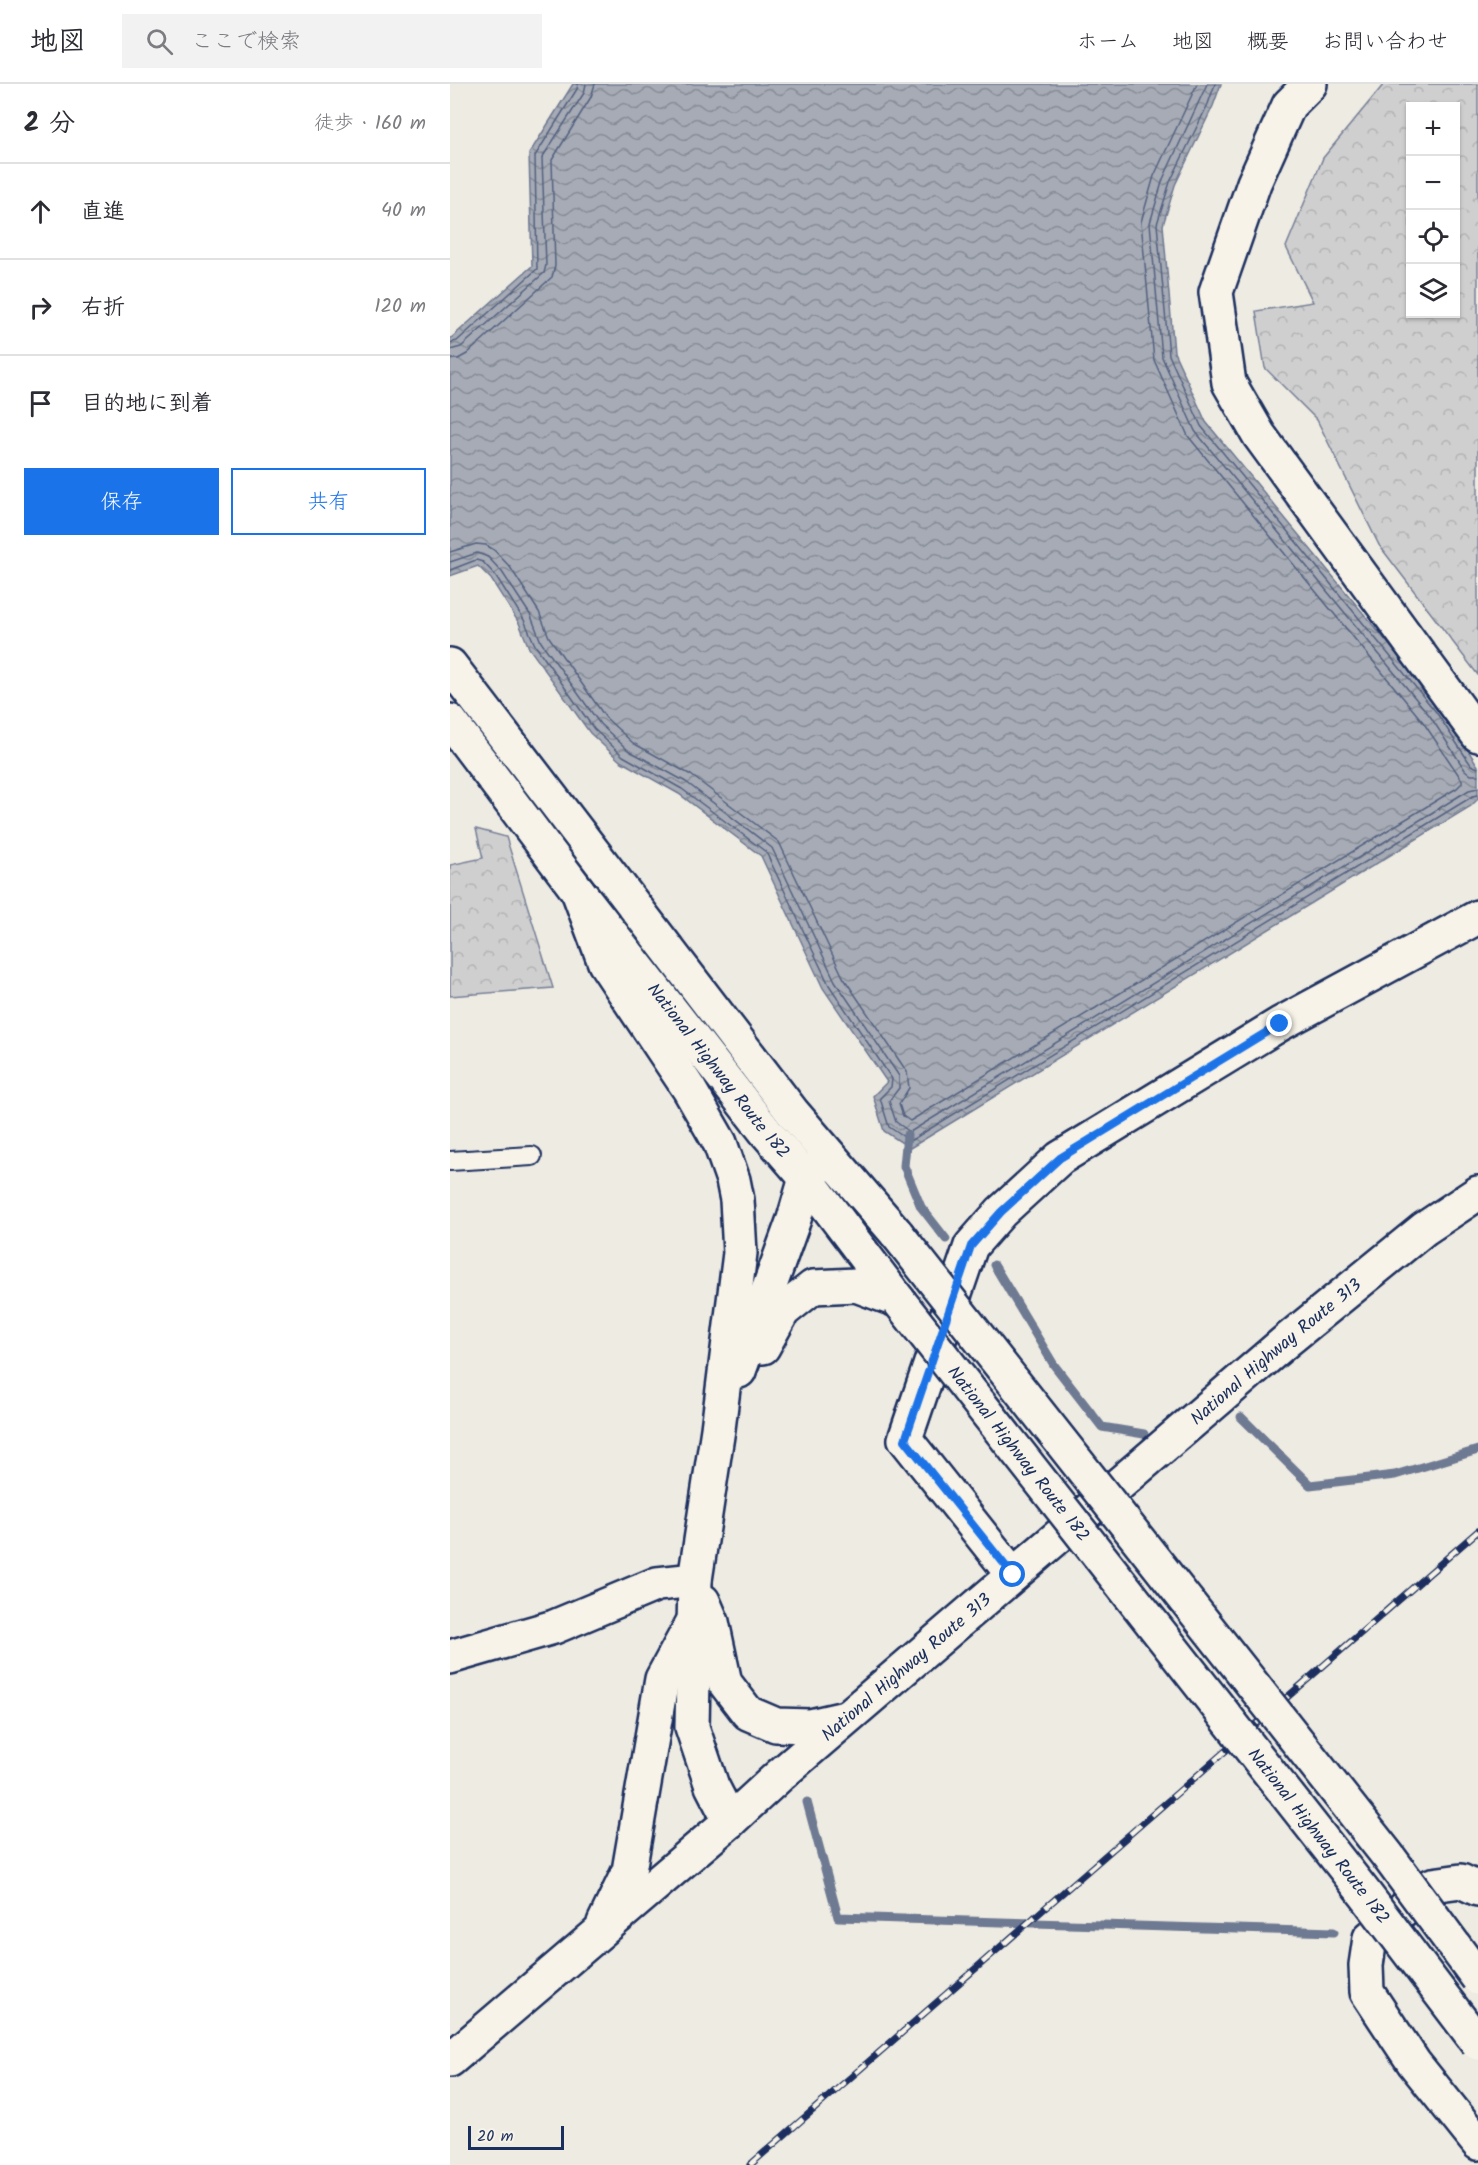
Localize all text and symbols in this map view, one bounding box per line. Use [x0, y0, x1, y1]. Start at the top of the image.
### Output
search box [122, 14, 542, 68]
text: 地図 [30, 20, 86, 65]
icon: search [143, 25, 176, 58]
text: ここで検索 [191, 25, 301, 60]
text: ホーム [1077, 26, 1139, 59]
text: 地図 [1172, 26, 1214, 59]
text: 概要 [1247, 26, 1289, 59]
text: お問い合わせ [1322, 26, 1448, 59]
map controls [1406, 102, 1460, 318]
button: + [1406, 102, 1460, 156]
text: 2 分 [24, 103, 75, 145]
text: 徒歩 · 160 m [314, 108, 426, 140]
button: − [1406, 156, 1460, 210]
icon: ahead [24, 195, 57, 228]
text: 直進 [81, 195, 125, 230]
text: 40 m [381, 195, 426, 227]
button: locate [1406, 210, 1460, 264]
button: layers [1406, 264, 1460, 318]
icon: right [24, 291, 57, 324]
text: 右折 [81, 291, 125, 326]
text: 120 m [374, 291, 426, 323]
icon: arrive [24, 387, 57, 420]
text: 目的地に到着 [81, 387, 213, 422]
button: 保存 [24, 468, 219, 535]
button: 共有 [231, 468, 426, 535]
street label: National Highway Route 182 [639, 977, 796, 1166]
route end [1266, 1010, 1292, 1036]
street label: National Highway Route 313 [1184, 1272, 1369, 1433]
street label: National Highway Route 182 [939, 1360, 1096, 1549]
route start [999, 1561, 1025, 1587]
street label: National Highway Route 313 [815, 1587, 999, 1750]
street label: National Highway Route 182 [1239, 1742, 1396, 1931]
scale bar [468, 2123, 564, 2150]
text: 20 m [477, 2124, 513, 2149]

